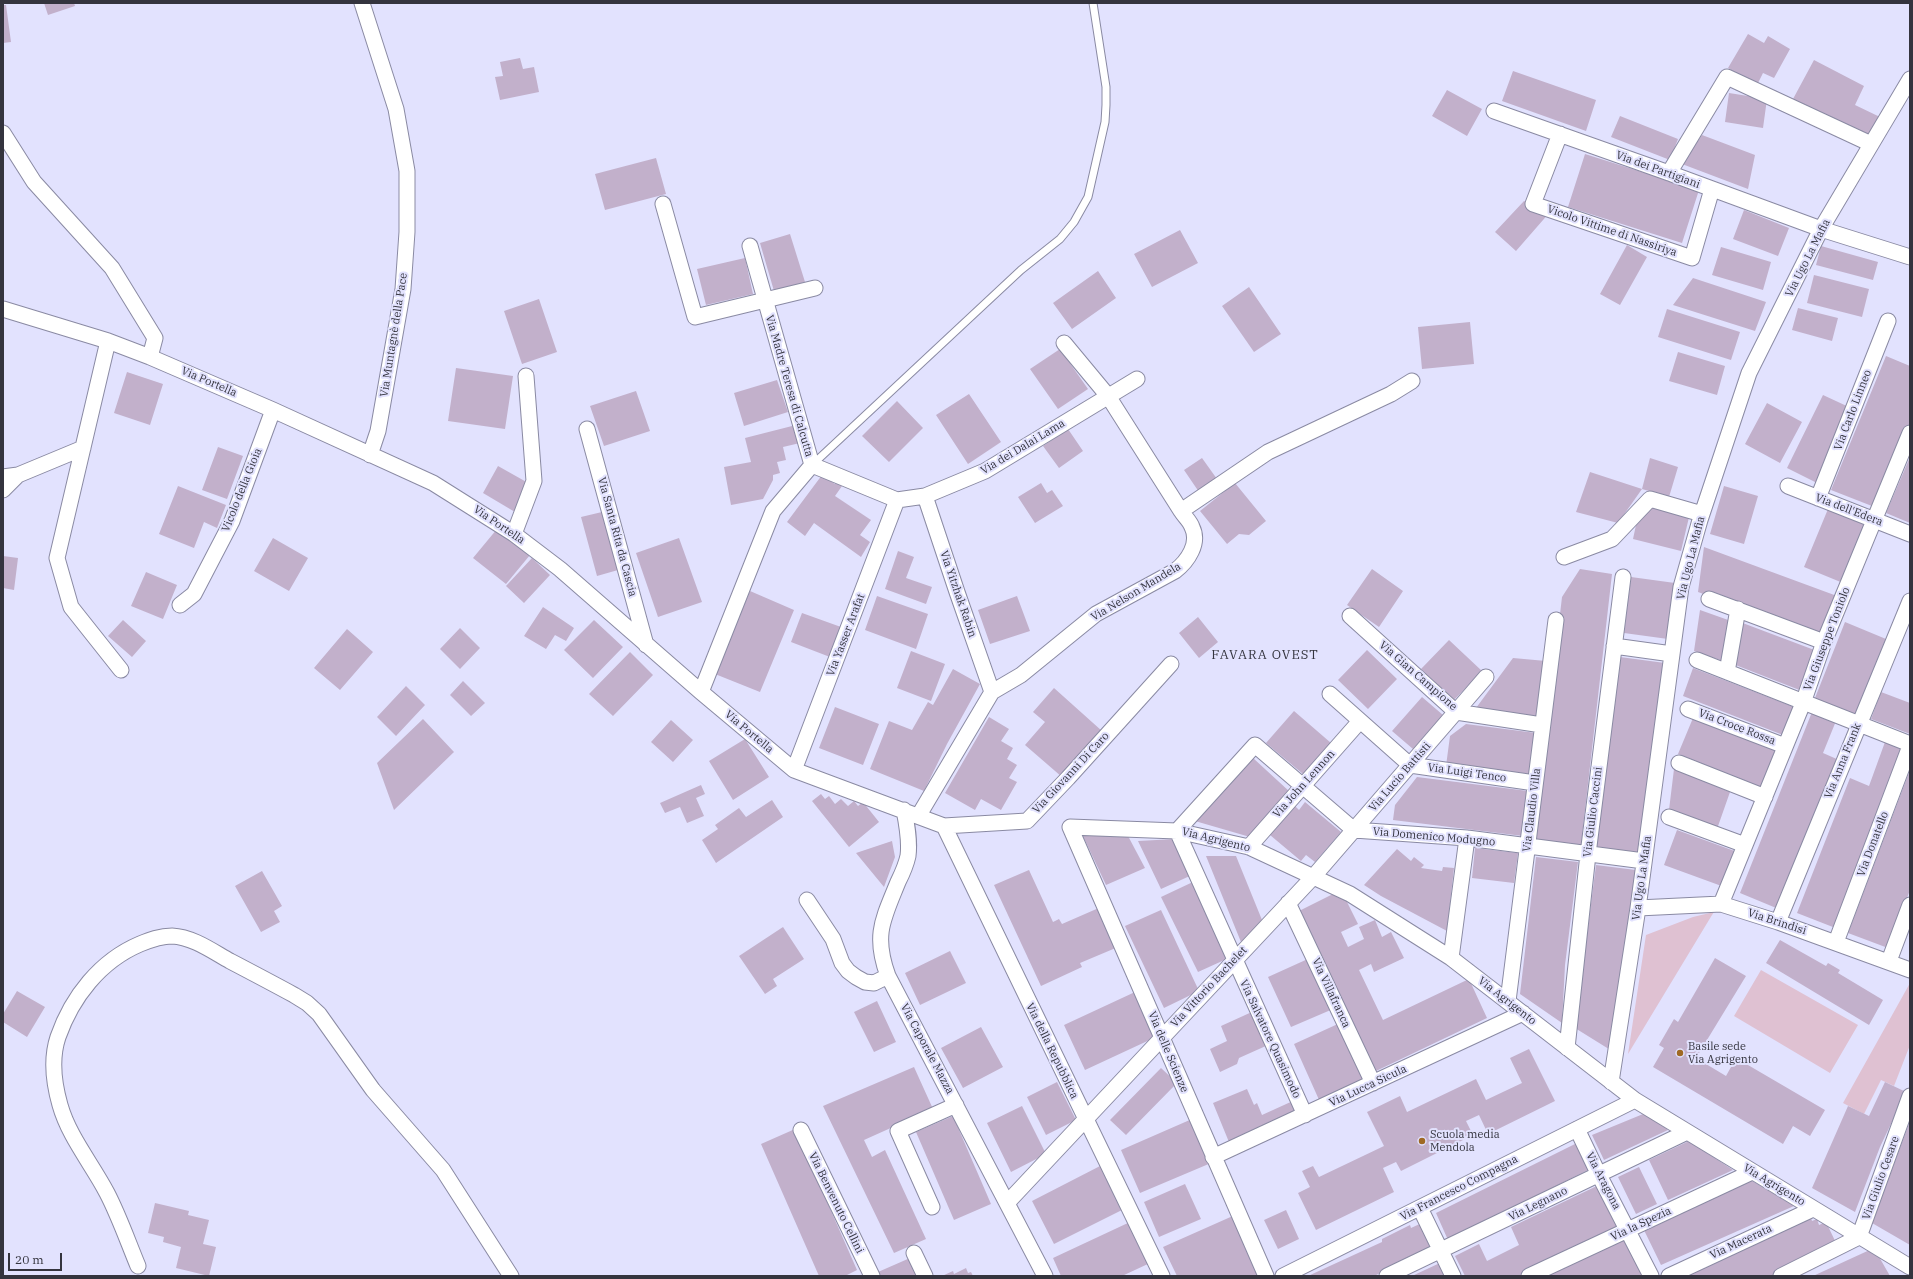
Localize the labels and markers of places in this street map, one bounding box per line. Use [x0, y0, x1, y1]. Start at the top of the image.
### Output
place label: Basile sede Via Agrigento [1688, 1040, 1758, 1066]
marker: Basile sede Via Agrigento [1675, 1048, 1685, 1058]
place label: Scuola media Mendola [1430, 1128, 1500, 1154]
marker: Scuola media Mendola [1417, 1136, 1427, 1146]

